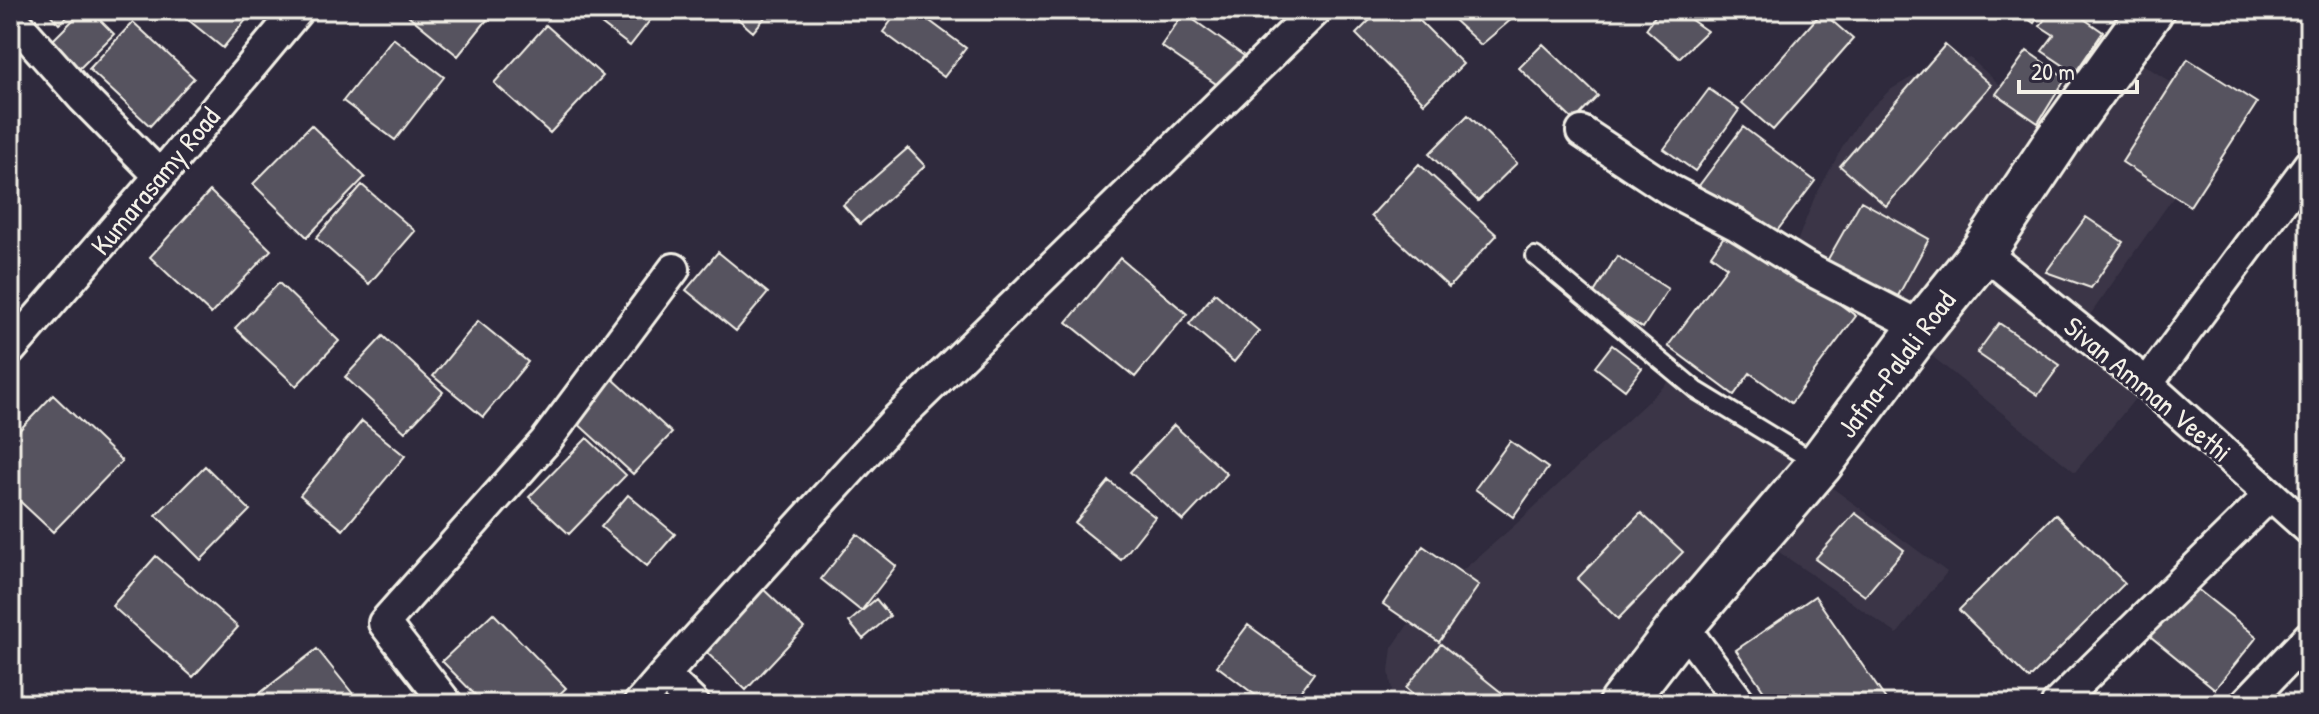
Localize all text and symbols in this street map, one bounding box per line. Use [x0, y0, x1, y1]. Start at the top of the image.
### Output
scale bar [2019, 44, 2137, 94]
text: 20 m [2031, 55, 2075, 87]
street label: Kumarasamy Road [82, 99, 228, 263]
street label: Jafna-Palali Road [1828, 283, 1964, 445]
street label: Sivan Amman Veethi [2056, 308, 2240, 470]

